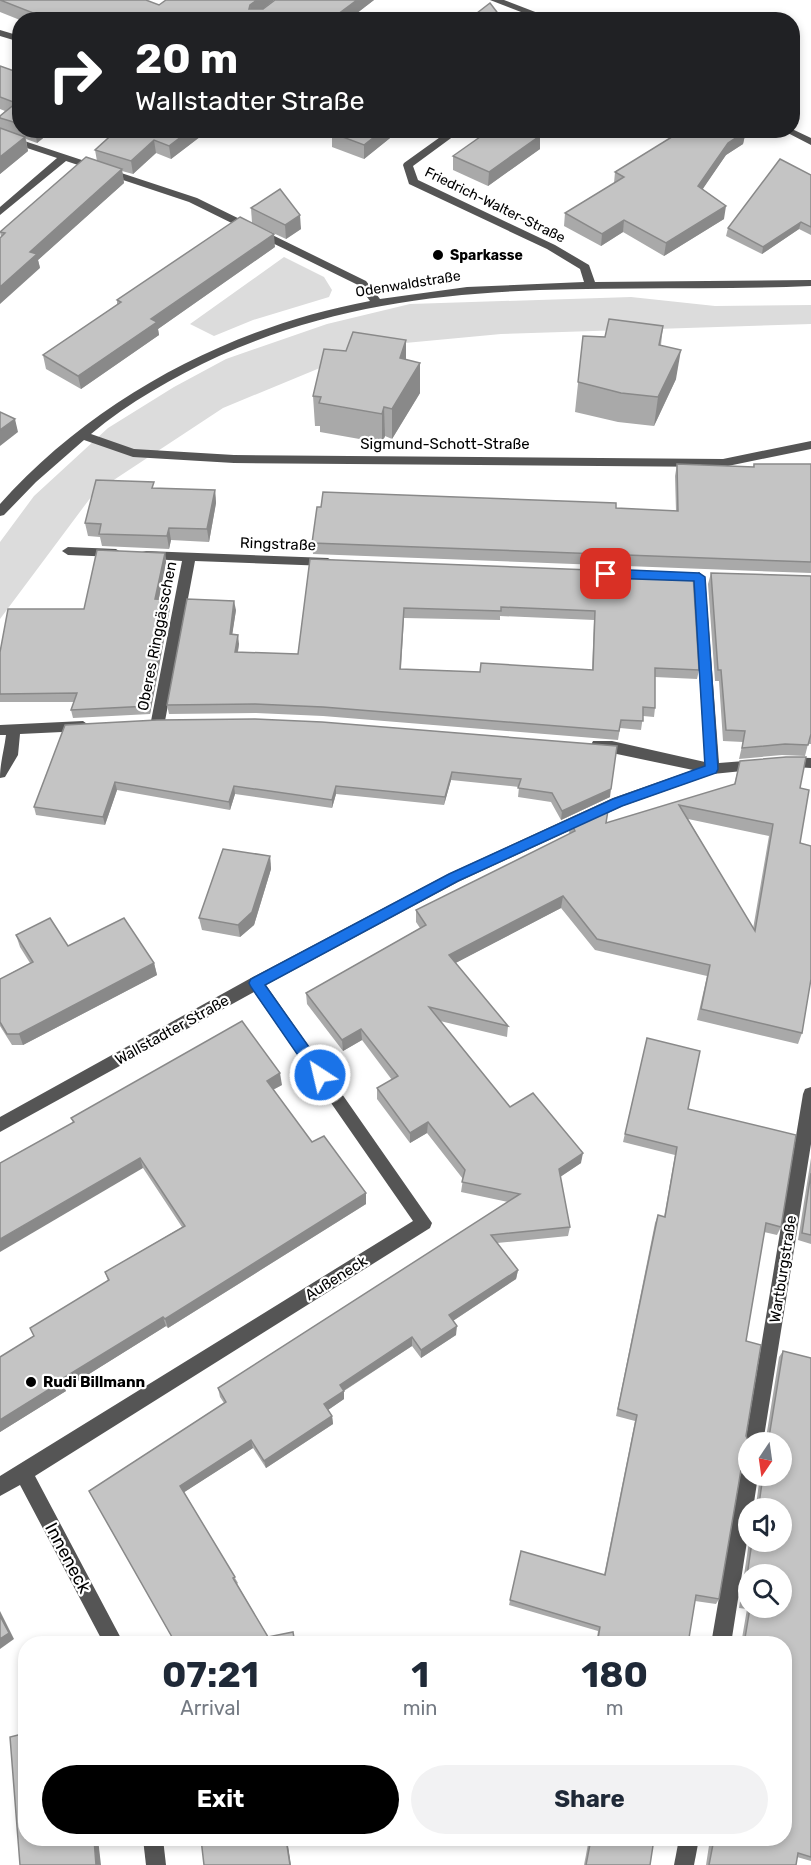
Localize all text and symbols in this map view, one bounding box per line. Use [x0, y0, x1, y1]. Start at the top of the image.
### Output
text: 20 m [135, 34, 238, 84]
icon: right [36, 36, 114, 114]
text: Wallstadter Straße [135, 85, 365, 117]
street label: Friedrich-Walter-Straße [422, 164, 568, 247]
place label: Sparkasse [450, 247, 523, 264]
marker: Sparkasse [431, 248, 445, 262]
street label: Odenwaldstraße [354, 267, 462, 301]
street label: Sigmund-Schott-Straße [360, 435, 530, 453]
street label: Ringstraße [240, 534, 316, 554]
pin [580, 548, 631, 599]
icon: arrive [589, 557, 622, 590]
street label: Oberes Ringgässchen [134, 560, 180, 712]
street label: Wallstadter Straße [112, 991, 232, 1069]
position arrow [288, 1043, 352, 1107]
street label: Wartburgstraße [766, 1214, 800, 1324]
street label: Außeneck [302, 1252, 371, 1304]
place label: Rudi Billmann [43, 1373, 145, 1391]
marker: Rudi Billmann [24, 1375, 38, 1389]
north arrow [738, 1432, 792, 1486]
map controls [738, 1432, 792, 1618]
button: sound [738, 1498, 792, 1552]
street label: Inneneck [40, 1519, 96, 1598]
button: search [738, 1564, 792, 1618]
text: 07:21 [162, 1653, 259, 1696]
text: 1 [411, 1653, 429, 1696]
text: 180 [581, 1653, 648, 1696]
text: Arrival [180, 1696, 240, 1720]
text: min [403, 1696, 437, 1720]
text: m [606, 1696, 624, 1720]
button: Exit [42, 1765, 399, 1834]
button: Share [411, 1765, 768, 1834]

